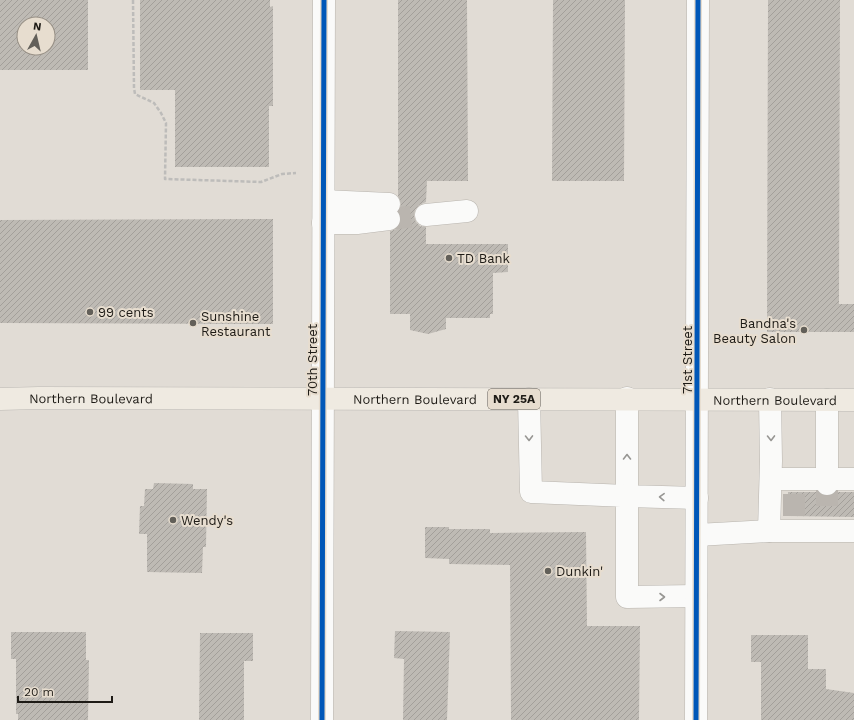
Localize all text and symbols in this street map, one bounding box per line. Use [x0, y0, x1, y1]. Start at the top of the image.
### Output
north arrow [16, 16, 56, 56]
text: N [32, 20, 42, 34]
place label: TD Bank [457, 251, 511, 266]
marker: TD Bank [444, 253, 454, 263]
place label: 99 cents [98, 305, 154, 320]
marker: 99 cents [85, 307, 95, 317]
place label: Sunshine Restaurant [201, 309, 271, 339]
place label: Bandna's Beauty Salon [713, 316, 796, 346]
marker: Sunshine Restaurant [188, 318, 198, 328]
street label: 70th Street [305, 323, 320, 396]
street label: 71st Street [680, 325, 695, 394]
marker: Bandna's Beauty Salon [799, 325, 809, 335]
road number: NY 25A [488, 389, 540, 409]
street label: Northern Boulevard [29, 391, 153, 406]
street label: Northern Boulevard [353, 392, 477, 407]
street label: Northern Boulevard [713, 393, 837, 408]
one-way arrow [525, 435, 533, 441]
one-way arrow [767, 435, 775, 441]
one-way arrow [623, 454, 631, 460]
one-way arrow [659, 493, 665, 501]
place label: Wendy's [181, 513, 233, 528]
marker: Wendy's [168, 515, 178, 525]
place label: Dunkin' [556, 564, 603, 579]
marker: Dunkin' [543, 566, 553, 576]
one-way arrow [659, 593, 665, 601]
scale bar [18, 678, 112, 704]
text: 20 m [24, 685, 54, 699]

